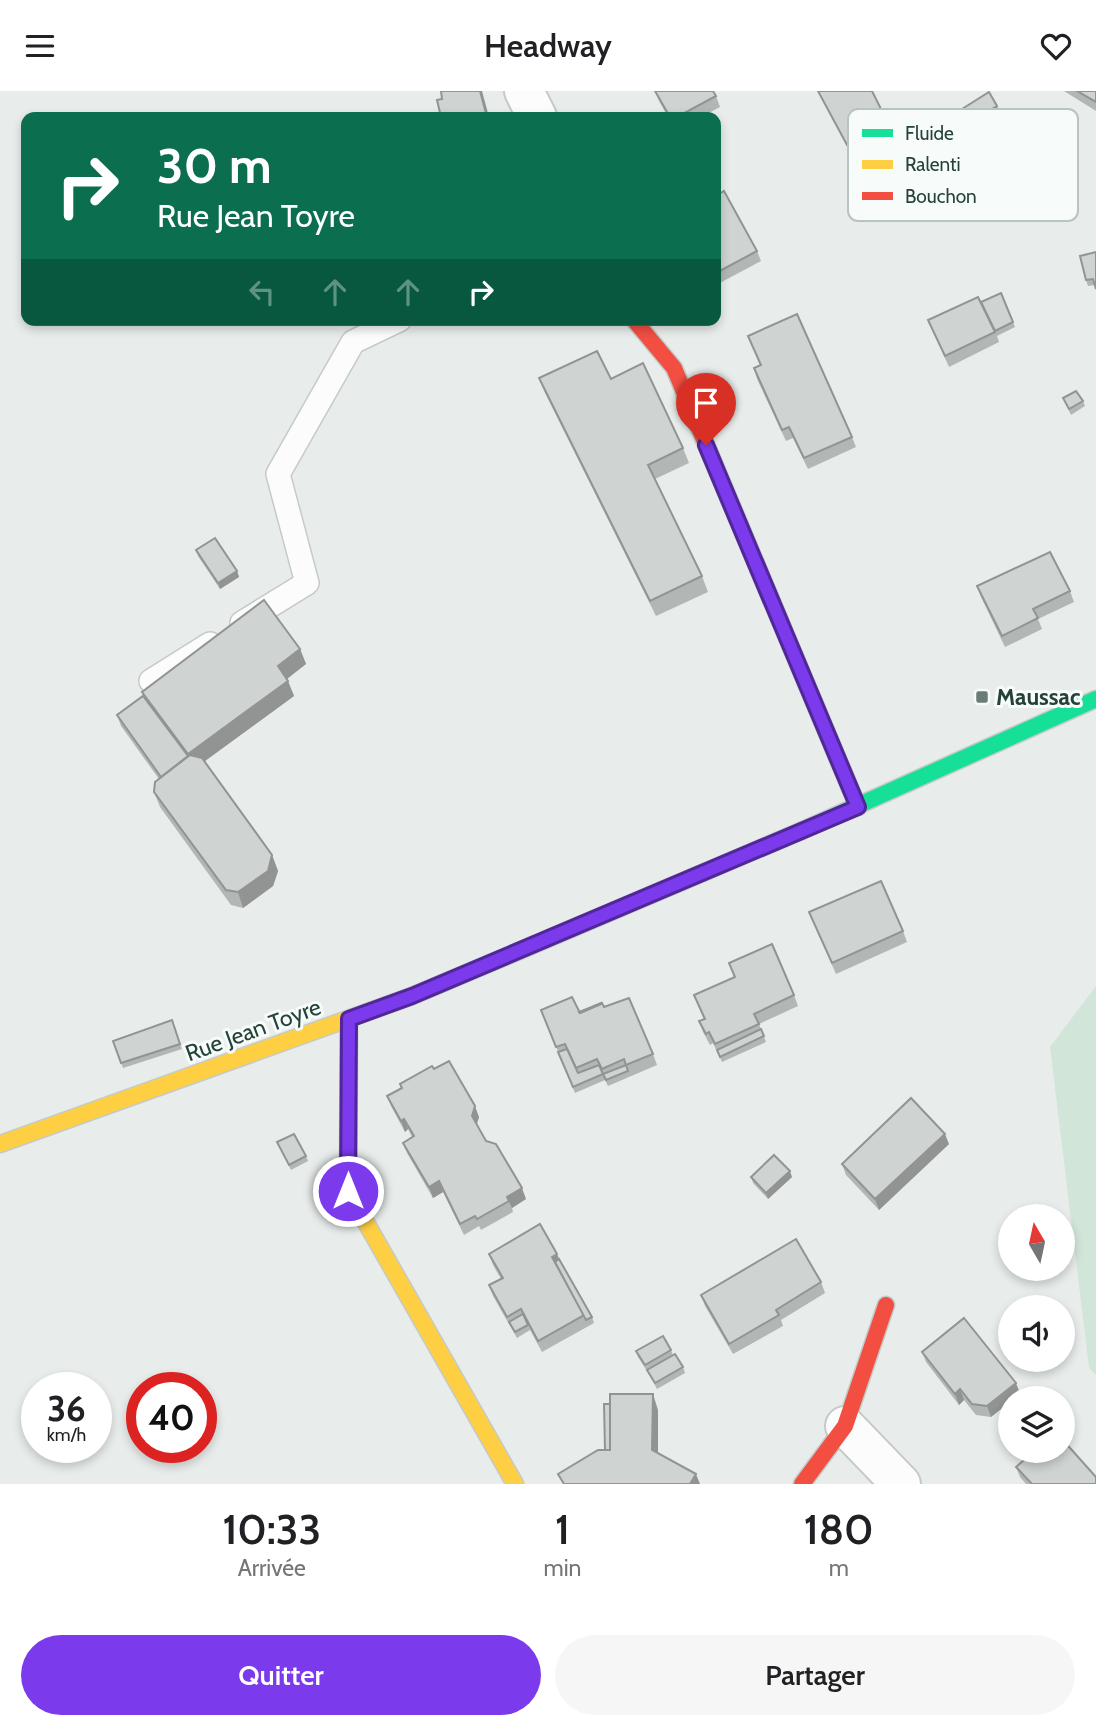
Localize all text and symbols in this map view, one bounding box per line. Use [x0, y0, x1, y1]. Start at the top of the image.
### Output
text: Headway [484, 26, 612, 65]
icon: menu [21, 27, 59, 65]
icon: heart [1037, 27, 1075, 65]
legend [848, 109, 1078, 221]
text: Fluide [905, 122, 954, 145]
text: 30 m [157, 136, 272, 195]
icon: right [42, 140, 133, 231]
text: Ralenti [905, 153, 961, 176]
text: Bouchon [905, 185, 977, 208]
text: Rue Jean Toyre [157, 196, 355, 235]
icon: left [243, 273, 281, 311]
icon: ahead [316, 273, 354, 311]
icon: ahead [389, 273, 427, 311]
icon: right [462, 273, 500, 311]
pin [676, 373, 736, 445]
icon: arrive [687, 384, 725, 422]
place label: Maussac [996, 683, 1080, 711]
marker: Maussac [974, 689, 990, 705]
street label: Rue Jean Toyre [181, 992, 325, 1067]
position arrow [311, 1154, 385, 1228]
north arrow [998, 1204, 1074, 1281]
map controls [998, 1204, 1075, 1463]
button: sound [998, 1295, 1075, 1372]
speed limit sign: 40 [126, 1372, 217, 1463]
button: layers [998, 1386, 1075, 1463]
text: 36 [47, 1387, 86, 1430]
text: km/h [47, 1424, 86, 1446]
text: 10:33 [222, 1503, 321, 1555]
text: 1 [555, 1503, 570, 1555]
text: 180 [804, 1503, 874, 1555]
text: Arrivée [238, 1554, 306, 1582]
text: min [544, 1554, 581, 1582]
text: m [829, 1554, 849, 1582]
button: Quitter [21, 1635, 541, 1715]
button: Partager [555, 1635, 1075, 1715]

